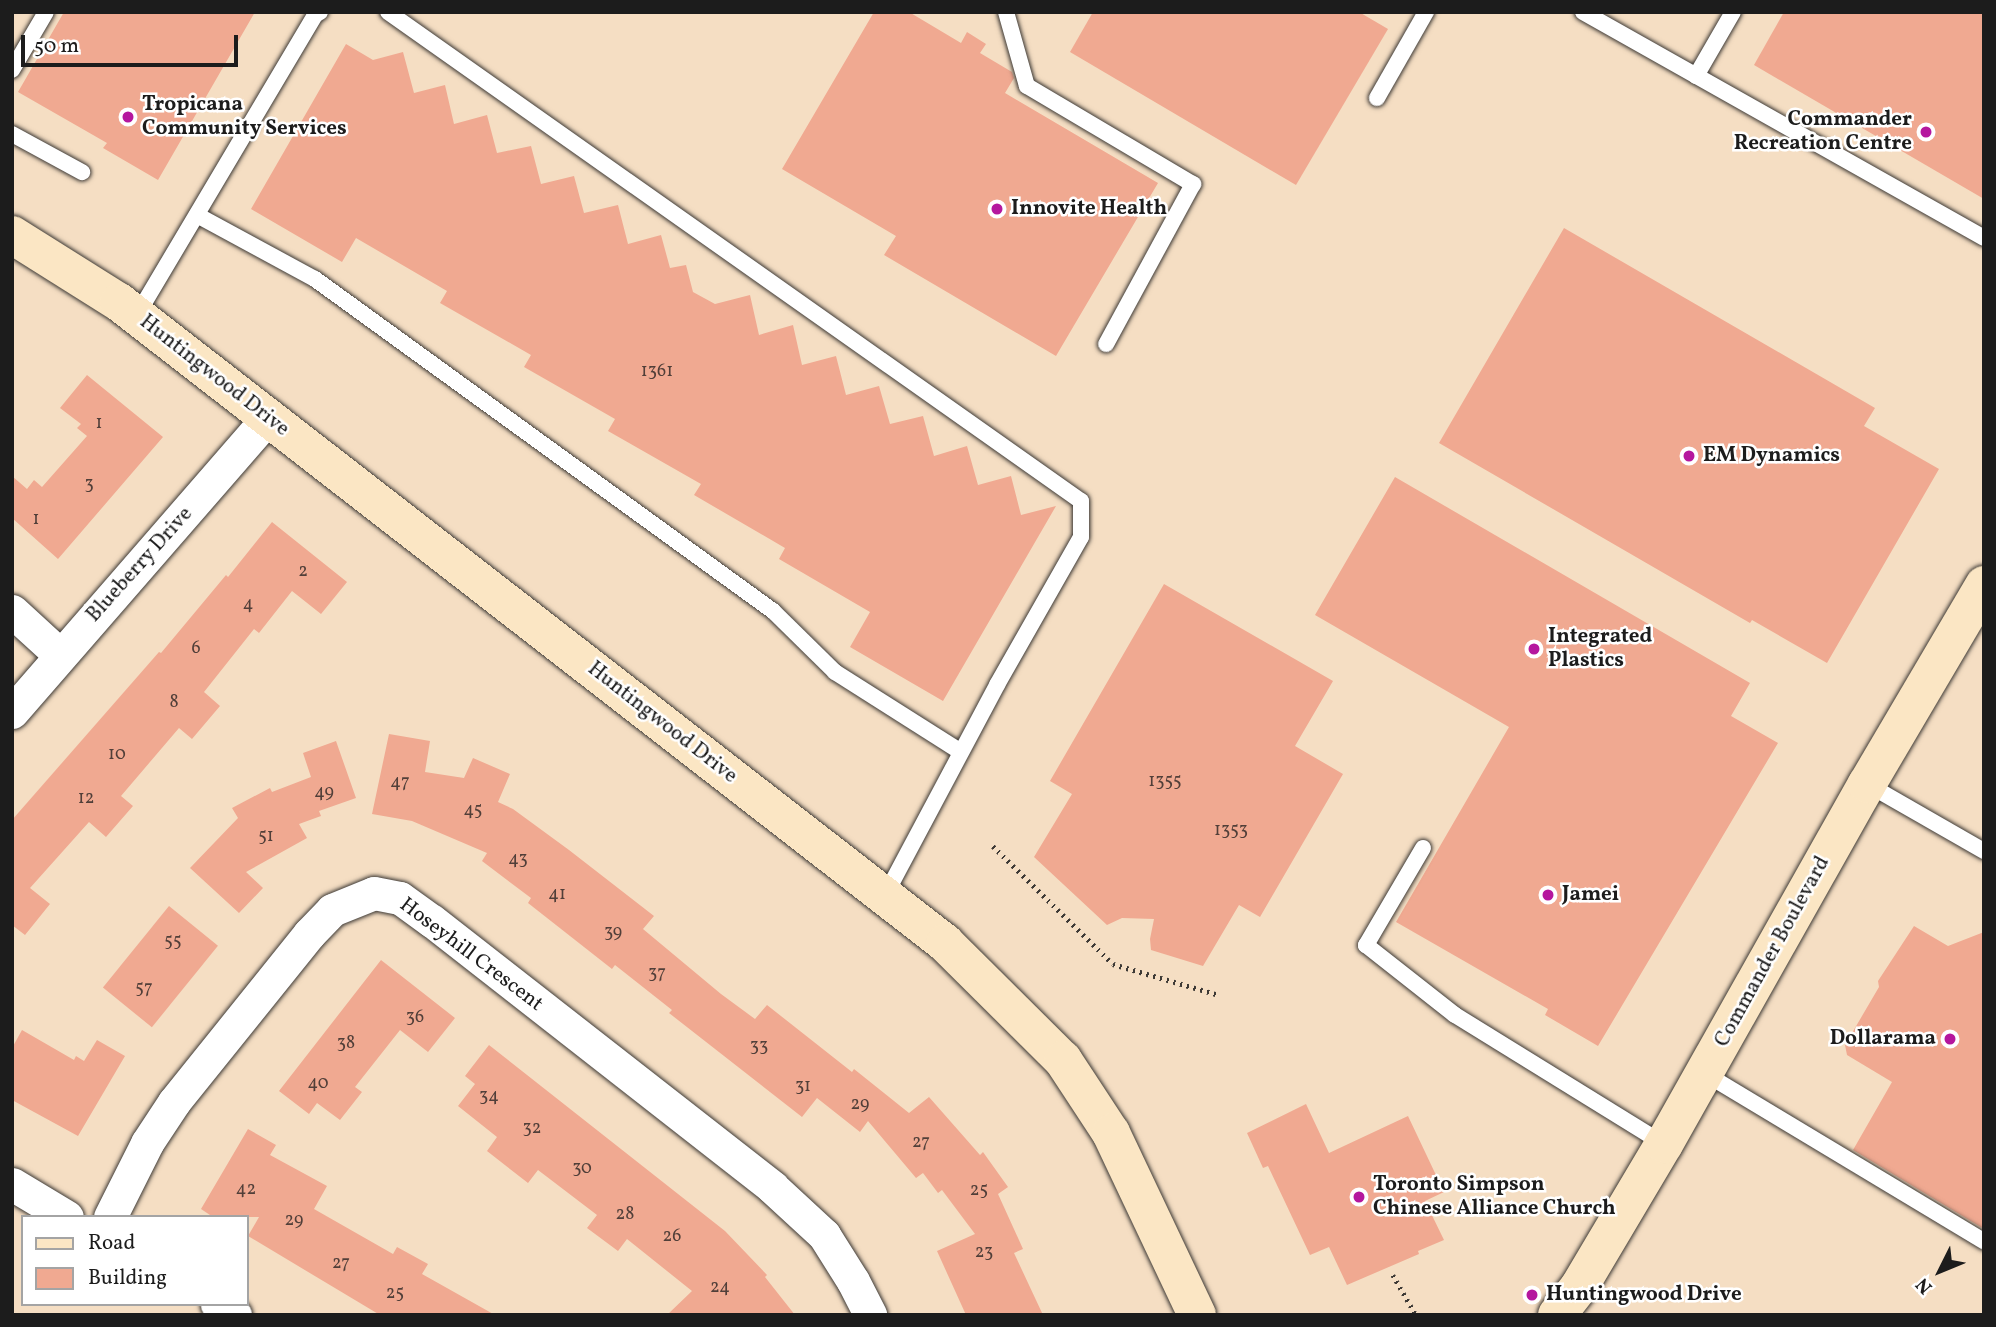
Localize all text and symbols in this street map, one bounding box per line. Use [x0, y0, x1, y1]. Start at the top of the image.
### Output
scale bar [24, 21, 242, 65]
text: 50 m [34, 32, 79, 61]
place label: Tropicana Community Services [142, 92, 347, 142]
place label: Commander Recreation Centre [1734, 107, 1912, 157]
marker: Tropicana Community Services [120, 109, 136, 125]
marker: Commander Recreation Centre [1918, 124, 1934, 140]
place label: Innovite Health [1011, 196, 1167, 222]
marker: Innovite Health [989, 201, 1005, 217]
street label: Huntingwood Drive [134, 310, 294, 442]
house number: 1361 [641, 361, 673, 383]
house number: 1 [96, 413, 102, 435]
place label: EM Dynamics [1703, 443, 1840, 469]
marker: EM Dynamics [1681, 448, 1697, 464]
house number: 3 [84, 474, 94, 496]
street label: Blueberry Drive [81, 502, 199, 628]
house number: 1 [33, 509, 39, 531]
house number: 2 [298, 561, 308, 583]
house number: 4 [243, 594, 253, 616]
place label: Integrated Plastics [1548, 624, 1652, 674]
house number: 6 [191, 638, 201, 660]
marker: Integrated Plastics [1526, 641, 1542, 657]
street label: Huntingwood Drive [582, 657, 742, 789]
house number: 8 [169, 692, 179, 714]
house number: 10 [108, 744, 126, 766]
house number: 1355 [1148, 771, 1182, 793]
house number: 47 [390, 772, 410, 794]
house number: 49 [314, 782, 334, 804]
house number: 12 [78, 788, 94, 810]
house number: 45 [464, 800, 482, 822]
house number: 1353 [1214, 820, 1248, 842]
house number: 51 [258, 826, 274, 848]
house number: 43 [508, 849, 528, 871]
street label: Commander Boulevard [1710, 852, 1836, 1052]
place label: Jamei [1562, 882, 1619, 908]
house number: 41 [548, 884, 566, 906]
marker: Jamei [1540, 887, 1556, 903]
street label: Hoseyhill Crescent [394, 893, 548, 1017]
house number: 39 [604, 922, 622, 944]
house number: 55 [164, 931, 182, 953]
house number: 37 [648, 963, 666, 985]
house number: 57 [135, 978, 153, 1000]
house number: 36 [406, 1007, 424, 1029]
place label: Dollarama [1830, 1026, 1936, 1052]
marker: Dollarama [1942, 1031, 1958, 1047]
house number: 38 [337, 1033, 355, 1055]
house number: 33 [750, 1036, 768, 1058]
house number: 40 [307, 1073, 329, 1095]
house number: 31 [795, 1076, 811, 1098]
house number: 34 [479, 1086, 499, 1108]
house number: 29 [851, 1094, 869, 1116]
house number: 32 [523, 1118, 541, 1140]
house number: 27 [912, 1132, 930, 1154]
house number: 30 [572, 1158, 592, 1180]
place label: Toronto Simpson Chinese Alliance Church [1373, 1172, 1616, 1222]
house number: 42 [236, 1179, 256, 1201]
house number: 25 [970, 1180, 988, 1202]
marker: Toronto Simpson Chinese Alliance Church [1351, 1189, 1367, 1205]
house number: 28 [616, 1204, 634, 1226]
house number: 29 [285, 1210, 303, 1232]
legend [21, 1215, 248, 1306]
house number: 26 [663, 1226, 681, 1248]
text: Road [88, 1229, 135, 1258]
north arrow [1905, 1236, 1975, 1306]
house number: 23 [975, 1242, 993, 1264]
house number: 27 [332, 1253, 350, 1275]
text: Building [88, 1264, 167, 1293]
text: N [1910, 1271, 1939, 1299]
house number: 24 [710, 1277, 730, 1299]
place label: Huntingwood Drive [1546, 1282, 1742, 1308]
house number: 25 [386, 1283, 404, 1305]
marker: Huntingwood Drive [1524, 1287, 1540, 1303]

